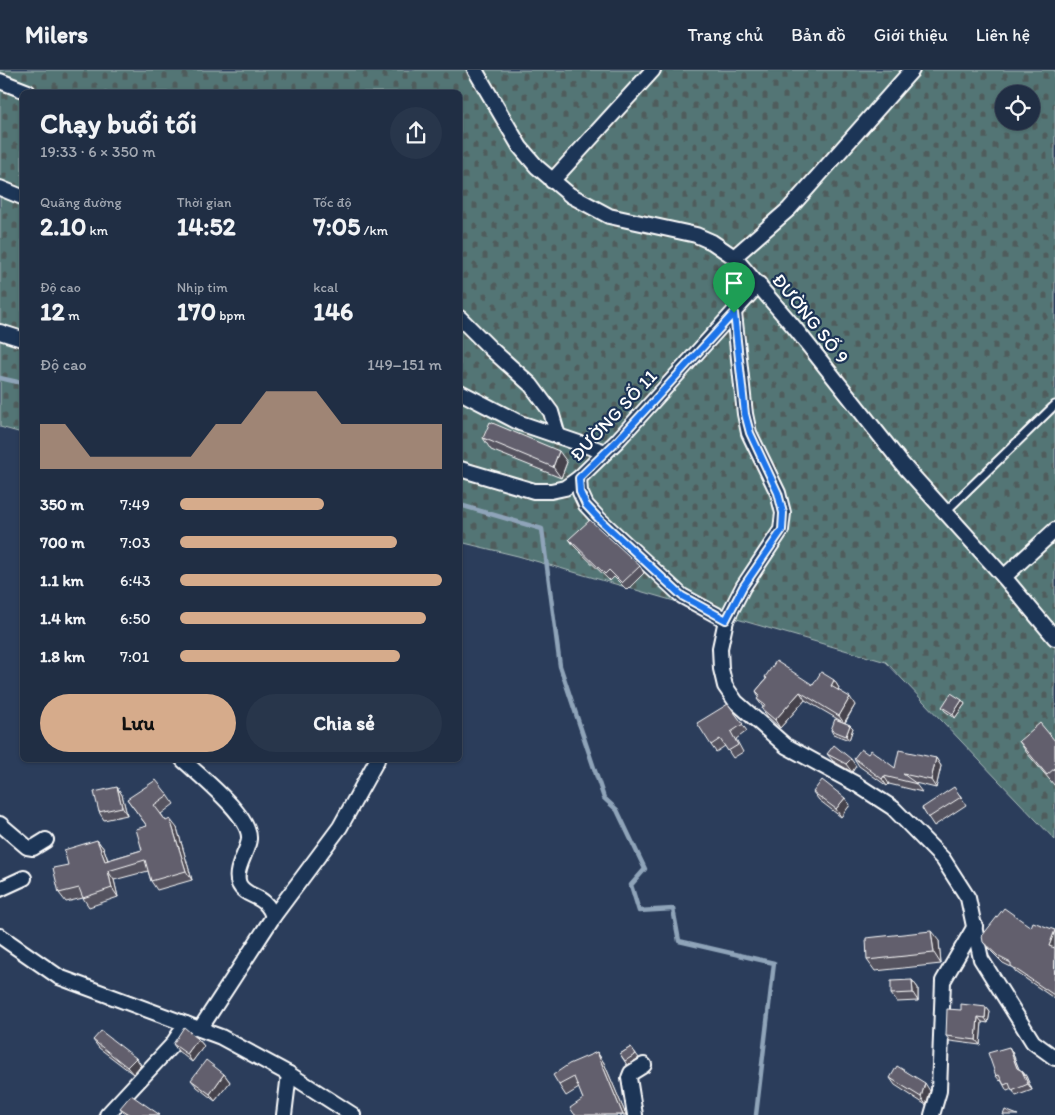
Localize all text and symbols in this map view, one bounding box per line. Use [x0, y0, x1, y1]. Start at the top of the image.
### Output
text: Milers [25, 20, 88, 49]
text: Trang chủ [687, 24, 763, 46]
text: Bản đồ [791, 24, 846, 46]
text: Giới thiệu [874, 24, 948, 46]
text: Liên hệ [976, 24, 1030, 46]
map controls [995, 85, 1040, 130]
button: locate [995, 85, 1040, 130]
text: Chạy buổi tối [40, 106, 197, 140]
button: share [390, 107, 442, 159]
text: 19:33 · 6 × 350 m [40, 142, 156, 161]
text: Quãng đường [40, 194, 122, 211]
text: Thời gian [177, 194, 231, 211]
text: Tốc độ [313, 194, 352, 211]
text: 2.10 [40, 211, 86, 241]
text: 14:52 [177, 211, 236, 241]
text: 7:05 [313, 211, 360, 241]
text: km [86, 222, 108, 239]
text: /km [360, 222, 388, 239]
pin [713, 262, 755, 313]
icon: arrive [720, 269, 748, 297]
street label: ĐƯỜNG SỐ 9 [767, 269, 854, 368]
text: Độ cao [40, 279, 81, 296]
text: Nhịp tim [177, 279, 228, 296]
text: kcal [313, 279, 338, 296]
text: 12 [40, 296, 65, 326]
text: 170 [177, 296, 216, 326]
text: 146 [313, 296, 353, 326]
text: m [65, 307, 80, 324]
text: bpm [216, 307, 245, 324]
text: Độ cao [40, 355, 87, 374]
text: 149–151 m [367, 355, 442, 374]
street label: ĐƯỜNG SỐ 11 [565, 365, 662, 466]
text: 350 m [40, 495, 84, 514]
text: 7:49 [120, 495, 150, 514]
text: 700 m [40, 533, 85, 552]
text: 7:03 [120, 533, 150, 552]
text: 1.1 km [40, 571, 84, 590]
text: 6:43 [120, 571, 151, 590]
text: 1.4 km [40, 609, 86, 628]
text: 6:50 [120, 609, 151, 628]
text: 1.8 km [40, 647, 85, 666]
text: 7:01 [120, 647, 149, 666]
button: Lưu [40, 694, 236, 752]
button: Chia sẻ [246, 694, 442, 752]

